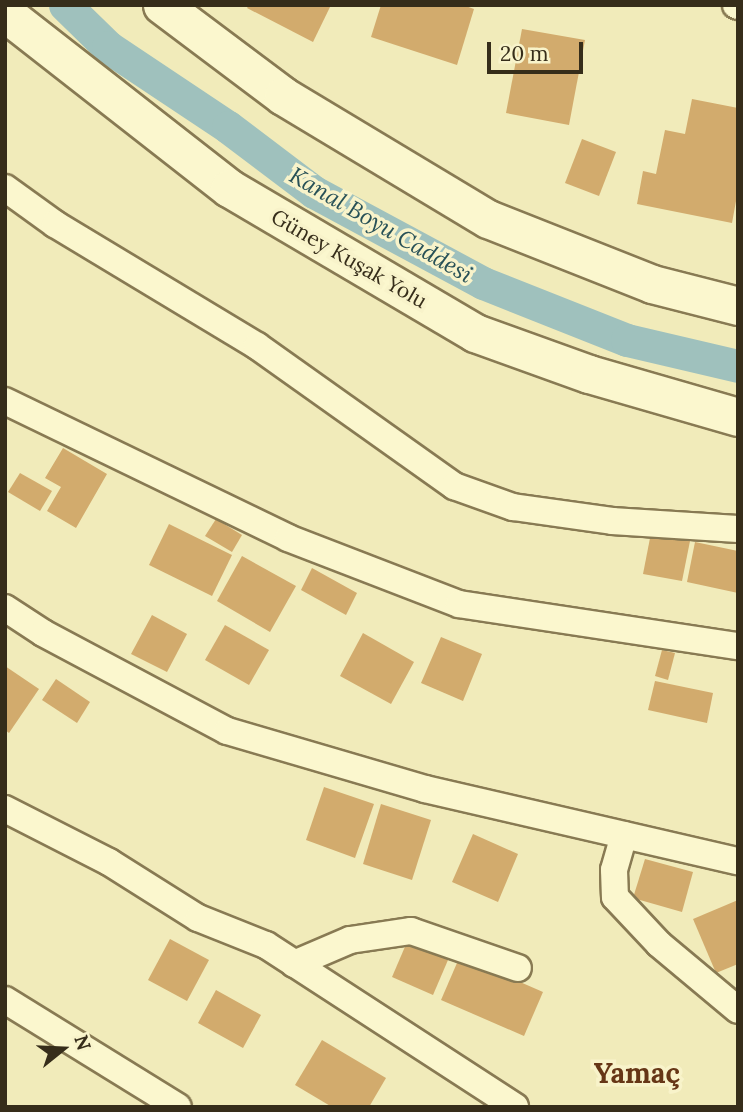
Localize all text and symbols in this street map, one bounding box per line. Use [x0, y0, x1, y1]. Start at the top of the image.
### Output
scale bar [491, 28, 587, 72]
text: 20 m [500, 40, 549, 67]
water label: Kanal Boyu Caddesi [284, 161, 478, 289]
street label: Güney Kuşak Yolu [267, 204, 431, 314]
north arrow [28, 1014, 98, 1084]
text: N [69, 1032, 97, 1053]
district label: Yamaç [594, 1056, 680, 1090]

